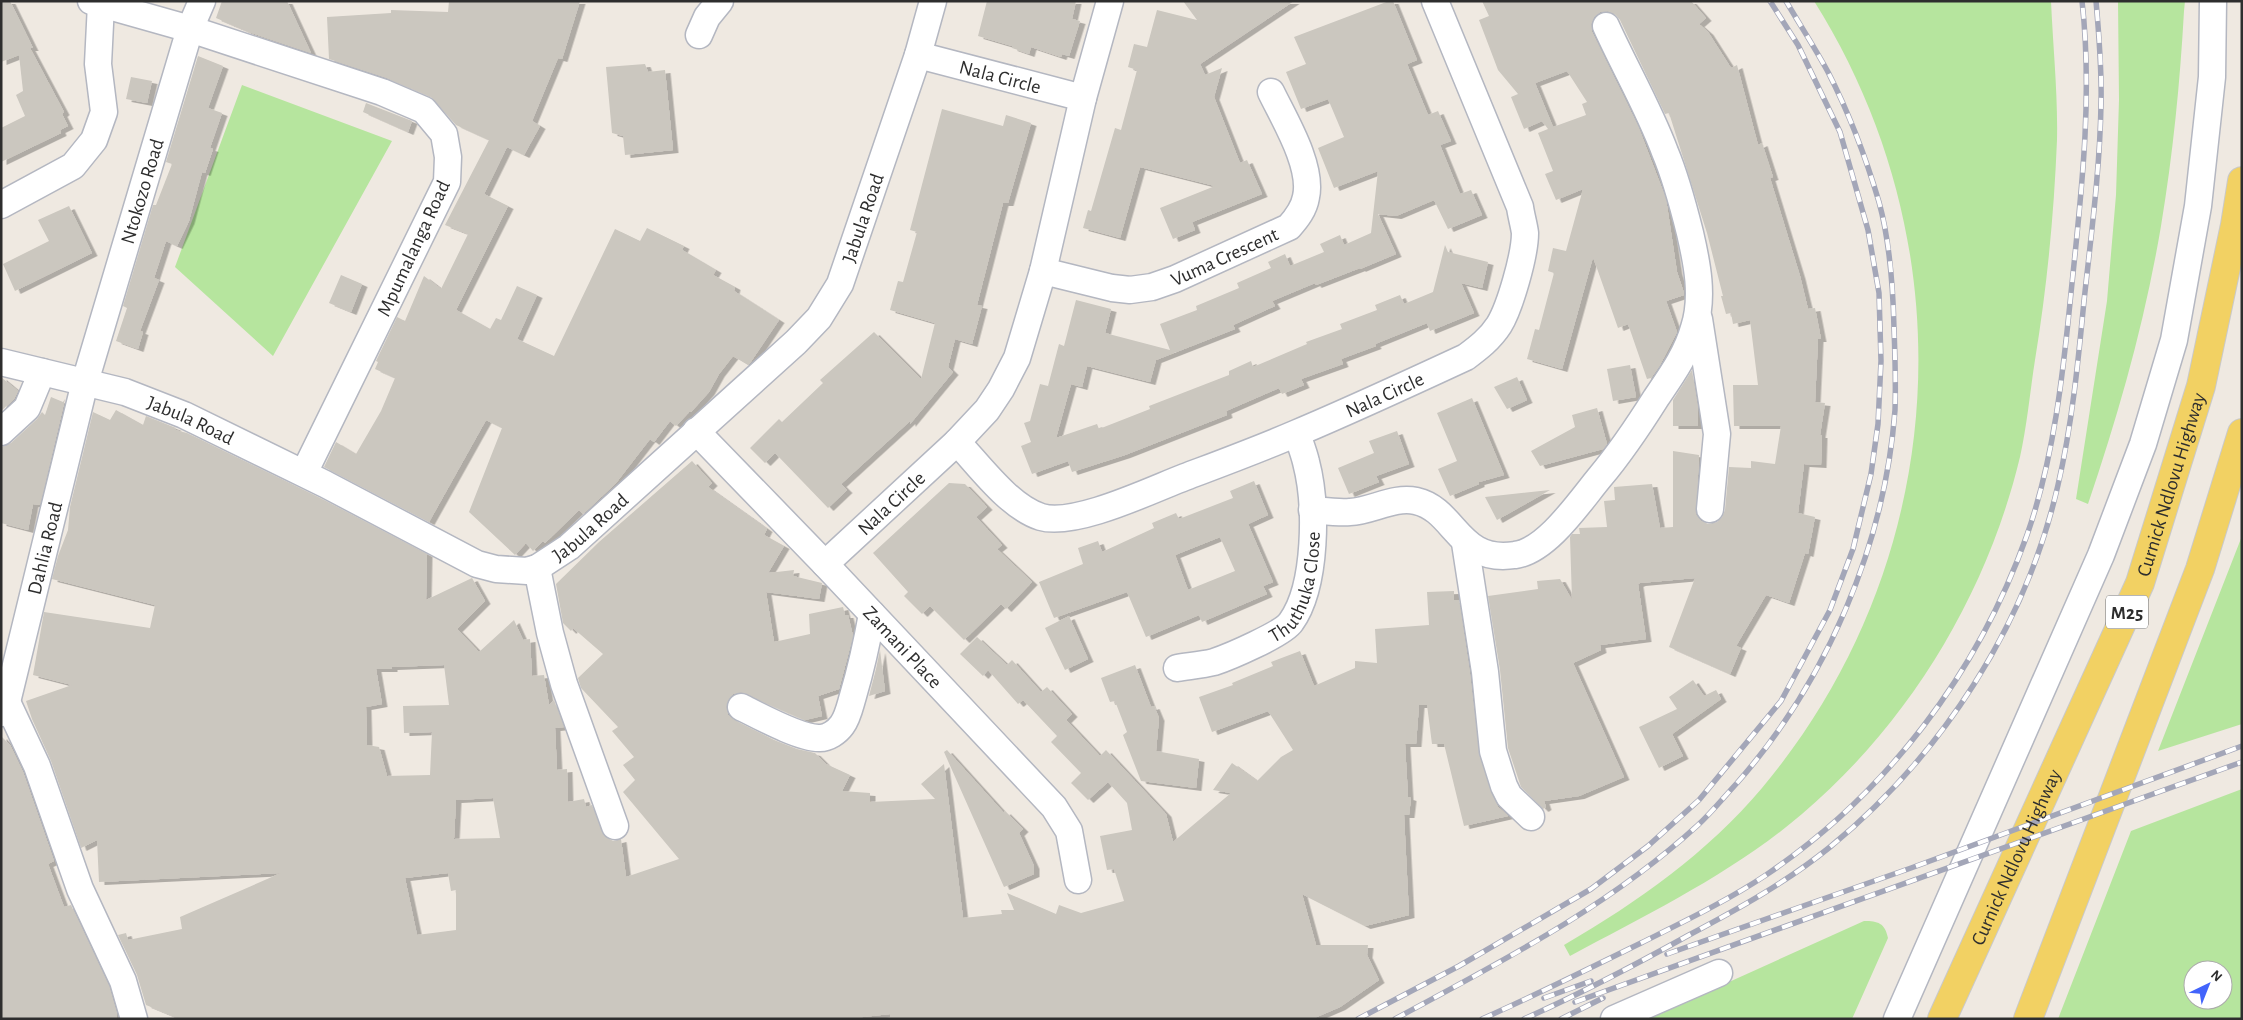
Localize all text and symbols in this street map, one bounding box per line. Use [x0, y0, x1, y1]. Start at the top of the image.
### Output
street label: Nala Circle [957, 57, 1043, 98]
street label: Ntokozo Road [118, 137, 168, 246]
street label: Jabula Road [839, 171, 888, 265]
street label: Mpumalanga Road [374, 177, 454, 319]
street label: Vuma Crescent [1168, 224, 1282, 290]
street label: Nala Circle [1343, 369, 1427, 422]
street label: Curnick Ndlovu Highway [2134, 390, 2209, 579]
street label: Jabula Road [144, 393, 237, 449]
street label: Nala Circle [854, 468, 929, 539]
street label: Jabula Road [549, 490, 632, 566]
street label: Dahlia Road [25, 500, 66, 597]
street label: Thuthuka Close [1266, 531, 1324, 647]
road number: M25 [2106, 596, 2148, 628]
street label: Zamani Place [859, 602, 945, 692]
street label: Curnick Ndlovu Highway [1968, 766, 2065, 948]
north arrow [2183, 960, 2233, 1010]
text: N [2208, 968, 2225, 985]

